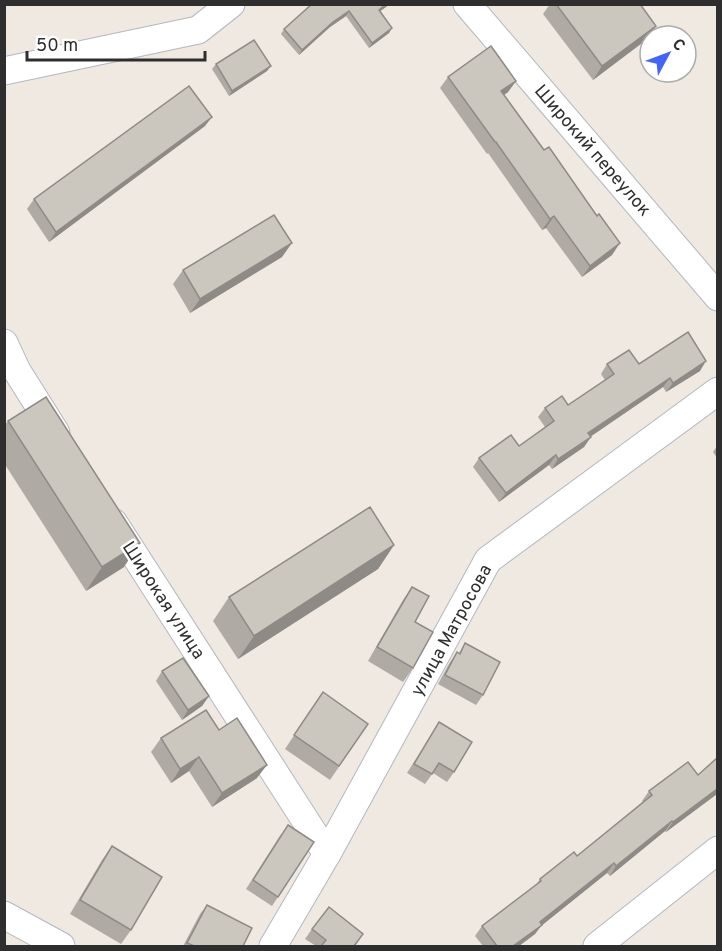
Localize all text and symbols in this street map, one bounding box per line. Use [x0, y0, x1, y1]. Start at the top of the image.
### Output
scale bar [27, 24, 206, 62]
north arrow [638, 24, 698, 84]
text: 50 m [36, 35, 78, 58]
text: С [667, 35, 689, 56]
street label: Широкий переулок [528, 80, 655, 222]
street label: Широкая улица [116, 538, 209, 664]
street label: улица Матросова [407, 561, 498, 701]

